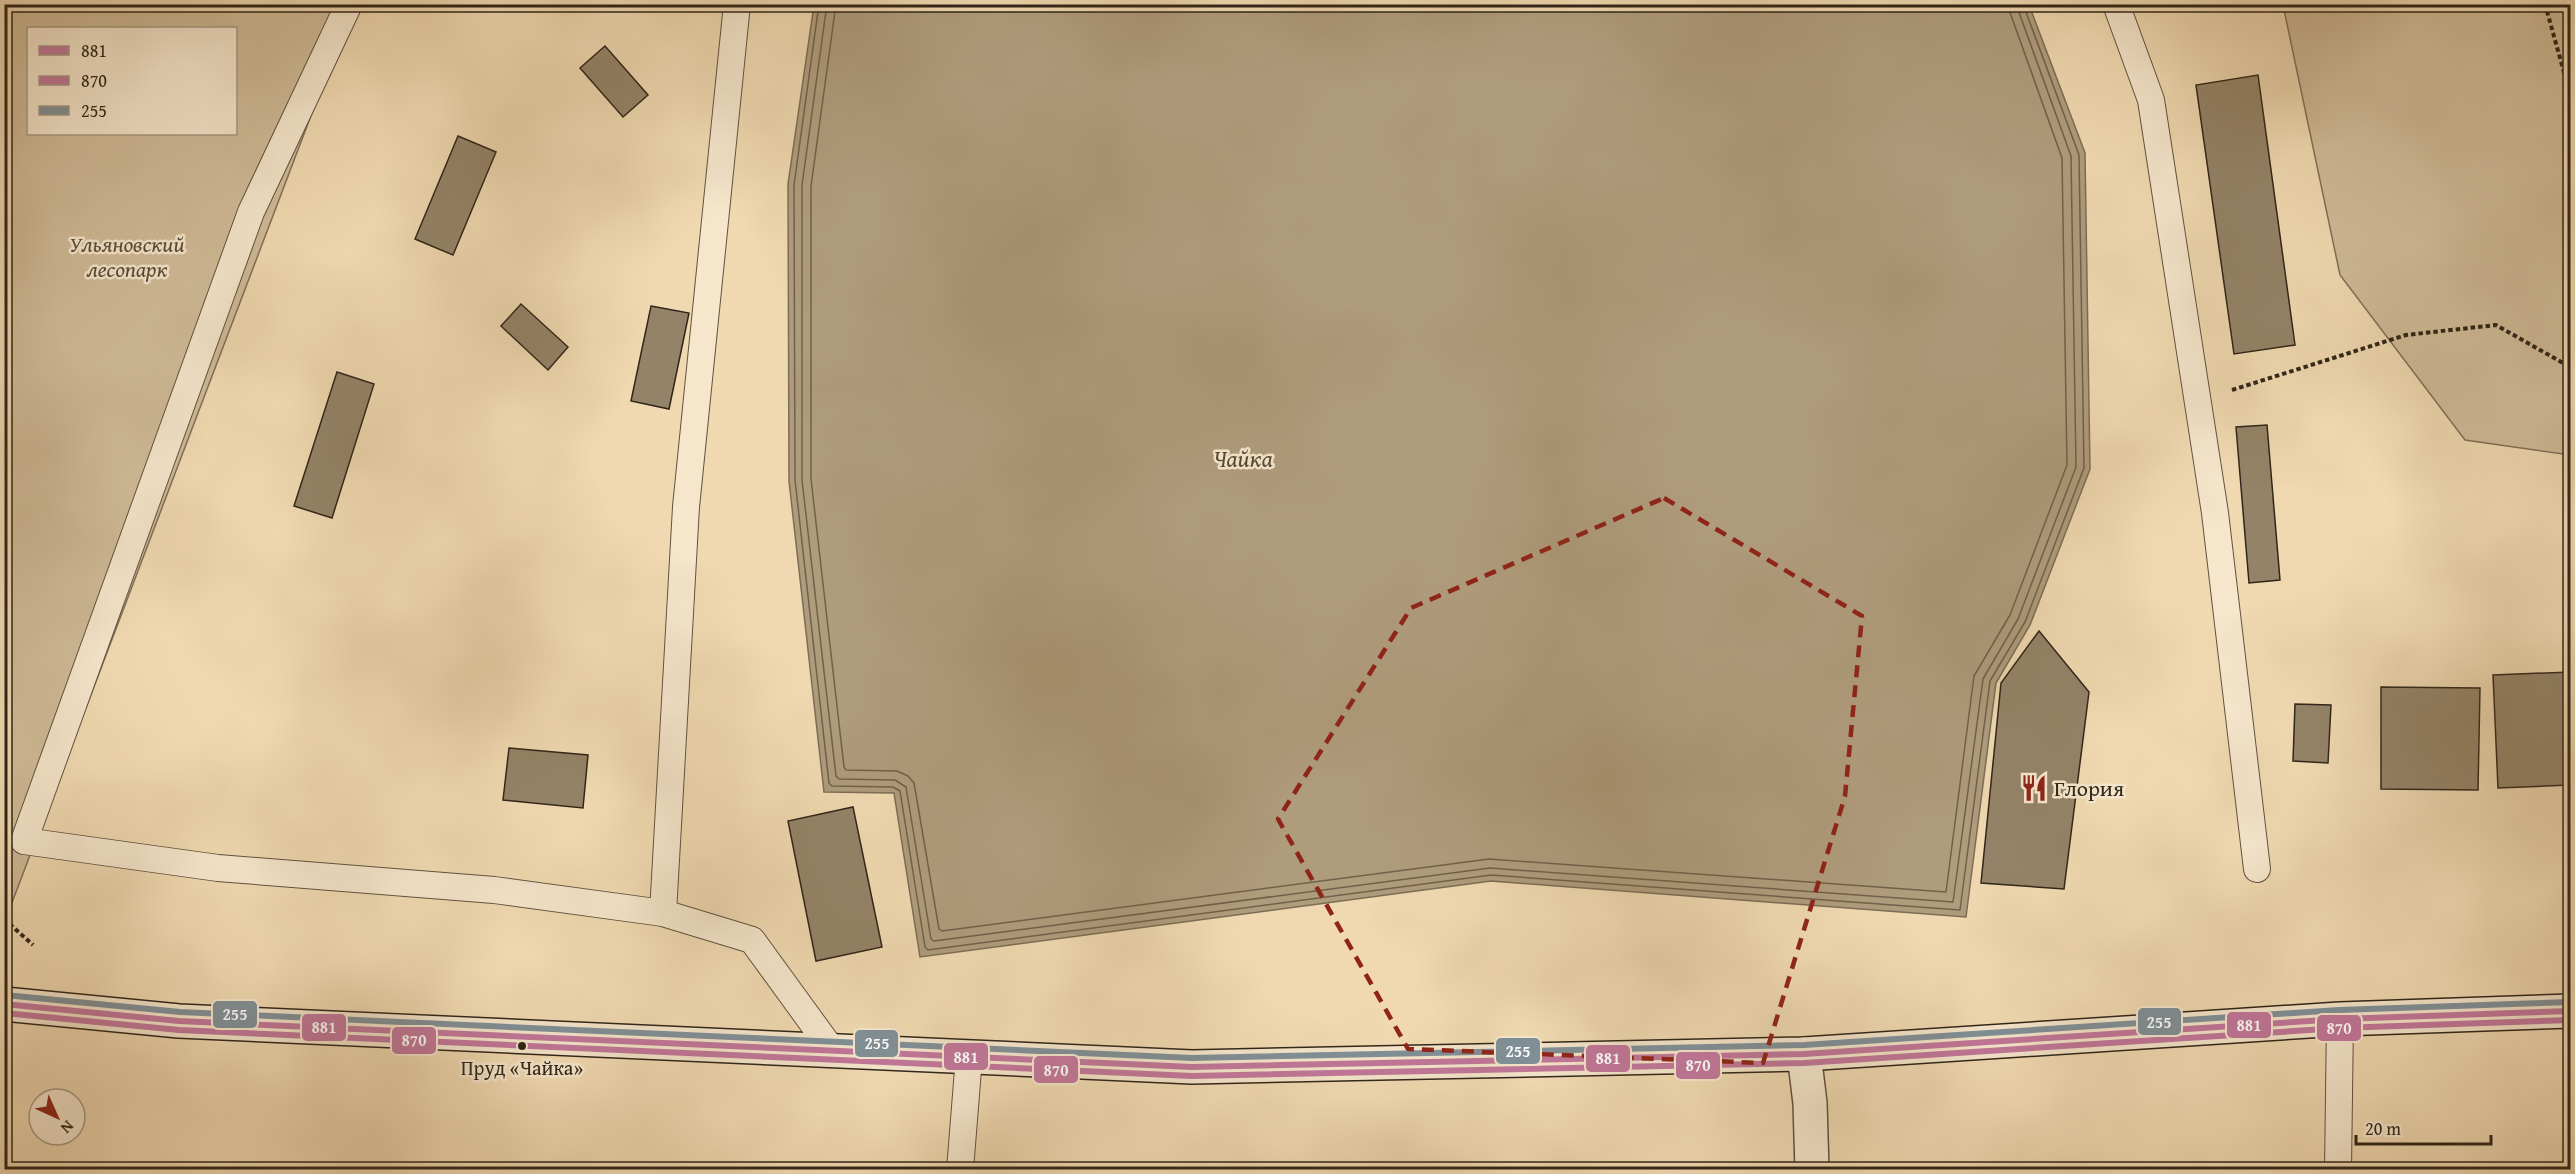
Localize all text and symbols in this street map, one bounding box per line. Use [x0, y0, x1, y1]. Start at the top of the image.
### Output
legend [27, 27, 237, 135]
text: 881 [81, 37, 107, 64]
text: 870 [81, 67, 107, 94]
text: 255 [81, 97, 107, 124]
park label: Ульяновский лесопарк [69, 228, 185, 285]
water label: Чайка [1213, 441, 1273, 476]
place label: Глория [2054, 772, 2124, 804]
restaurant icon: Глория [2019, 773, 2049, 803]
line badge: 255 [212, 1000, 258, 1029]
text: 255 [223, 1002, 247, 1026]
line badge: 255 [2137, 1007, 2182, 1036]
text: 255 [2147, 1010, 2171, 1034]
line badge: 881 [2226, 1011, 2272, 1039]
line badge: 881 [301, 1013, 347, 1042]
text: 881 [2237, 1013, 2261, 1037]
line badge: 870 [2316, 1014, 2362, 1042]
text: 881 [312, 1015, 336, 1039]
text: 870 [2327, 1016, 2351, 1040]
line badge: 870 [391, 1026, 437, 1055]
text: 870 [402, 1028, 426, 1052]
line badge: 255 [854, 1029, 899, 1058]
text: 255 [865, 1031, 889, 1055]
line badge: 255 [1495, 1037, 1541, 1065]
text: 255 [1506, 1039, 1530, 1063]
marker: Пруд «Чайка» [516, 1040, 528, 1052]
line badge: 881 [943, 1042, 989, 1071]
line badge: 881 [1585, 1044, 1631, 1073]
text: 881 [954, 1045, 978, 1069]
text: 881 [1596, 1046, 1620, 1070]
line badge: 870 [1675, 1051, 1721, 1080]
place label: Пруд «Чайка» [461, 1053, 583, 1082]
text: 870 [1686, 1053, 1710, 1077]
line badge: 870 [1033, 1055, 1079, 1084]
text: 870 [1044, 1058, 1068, 1082]
north arrow [27, 1087, 87, 1147]
scale bar [2356, 1108, 2491, 1146]
text: N [55, 1115, 80, 1140]
text: 20 m [2365, 1115, 2401, 1142]

